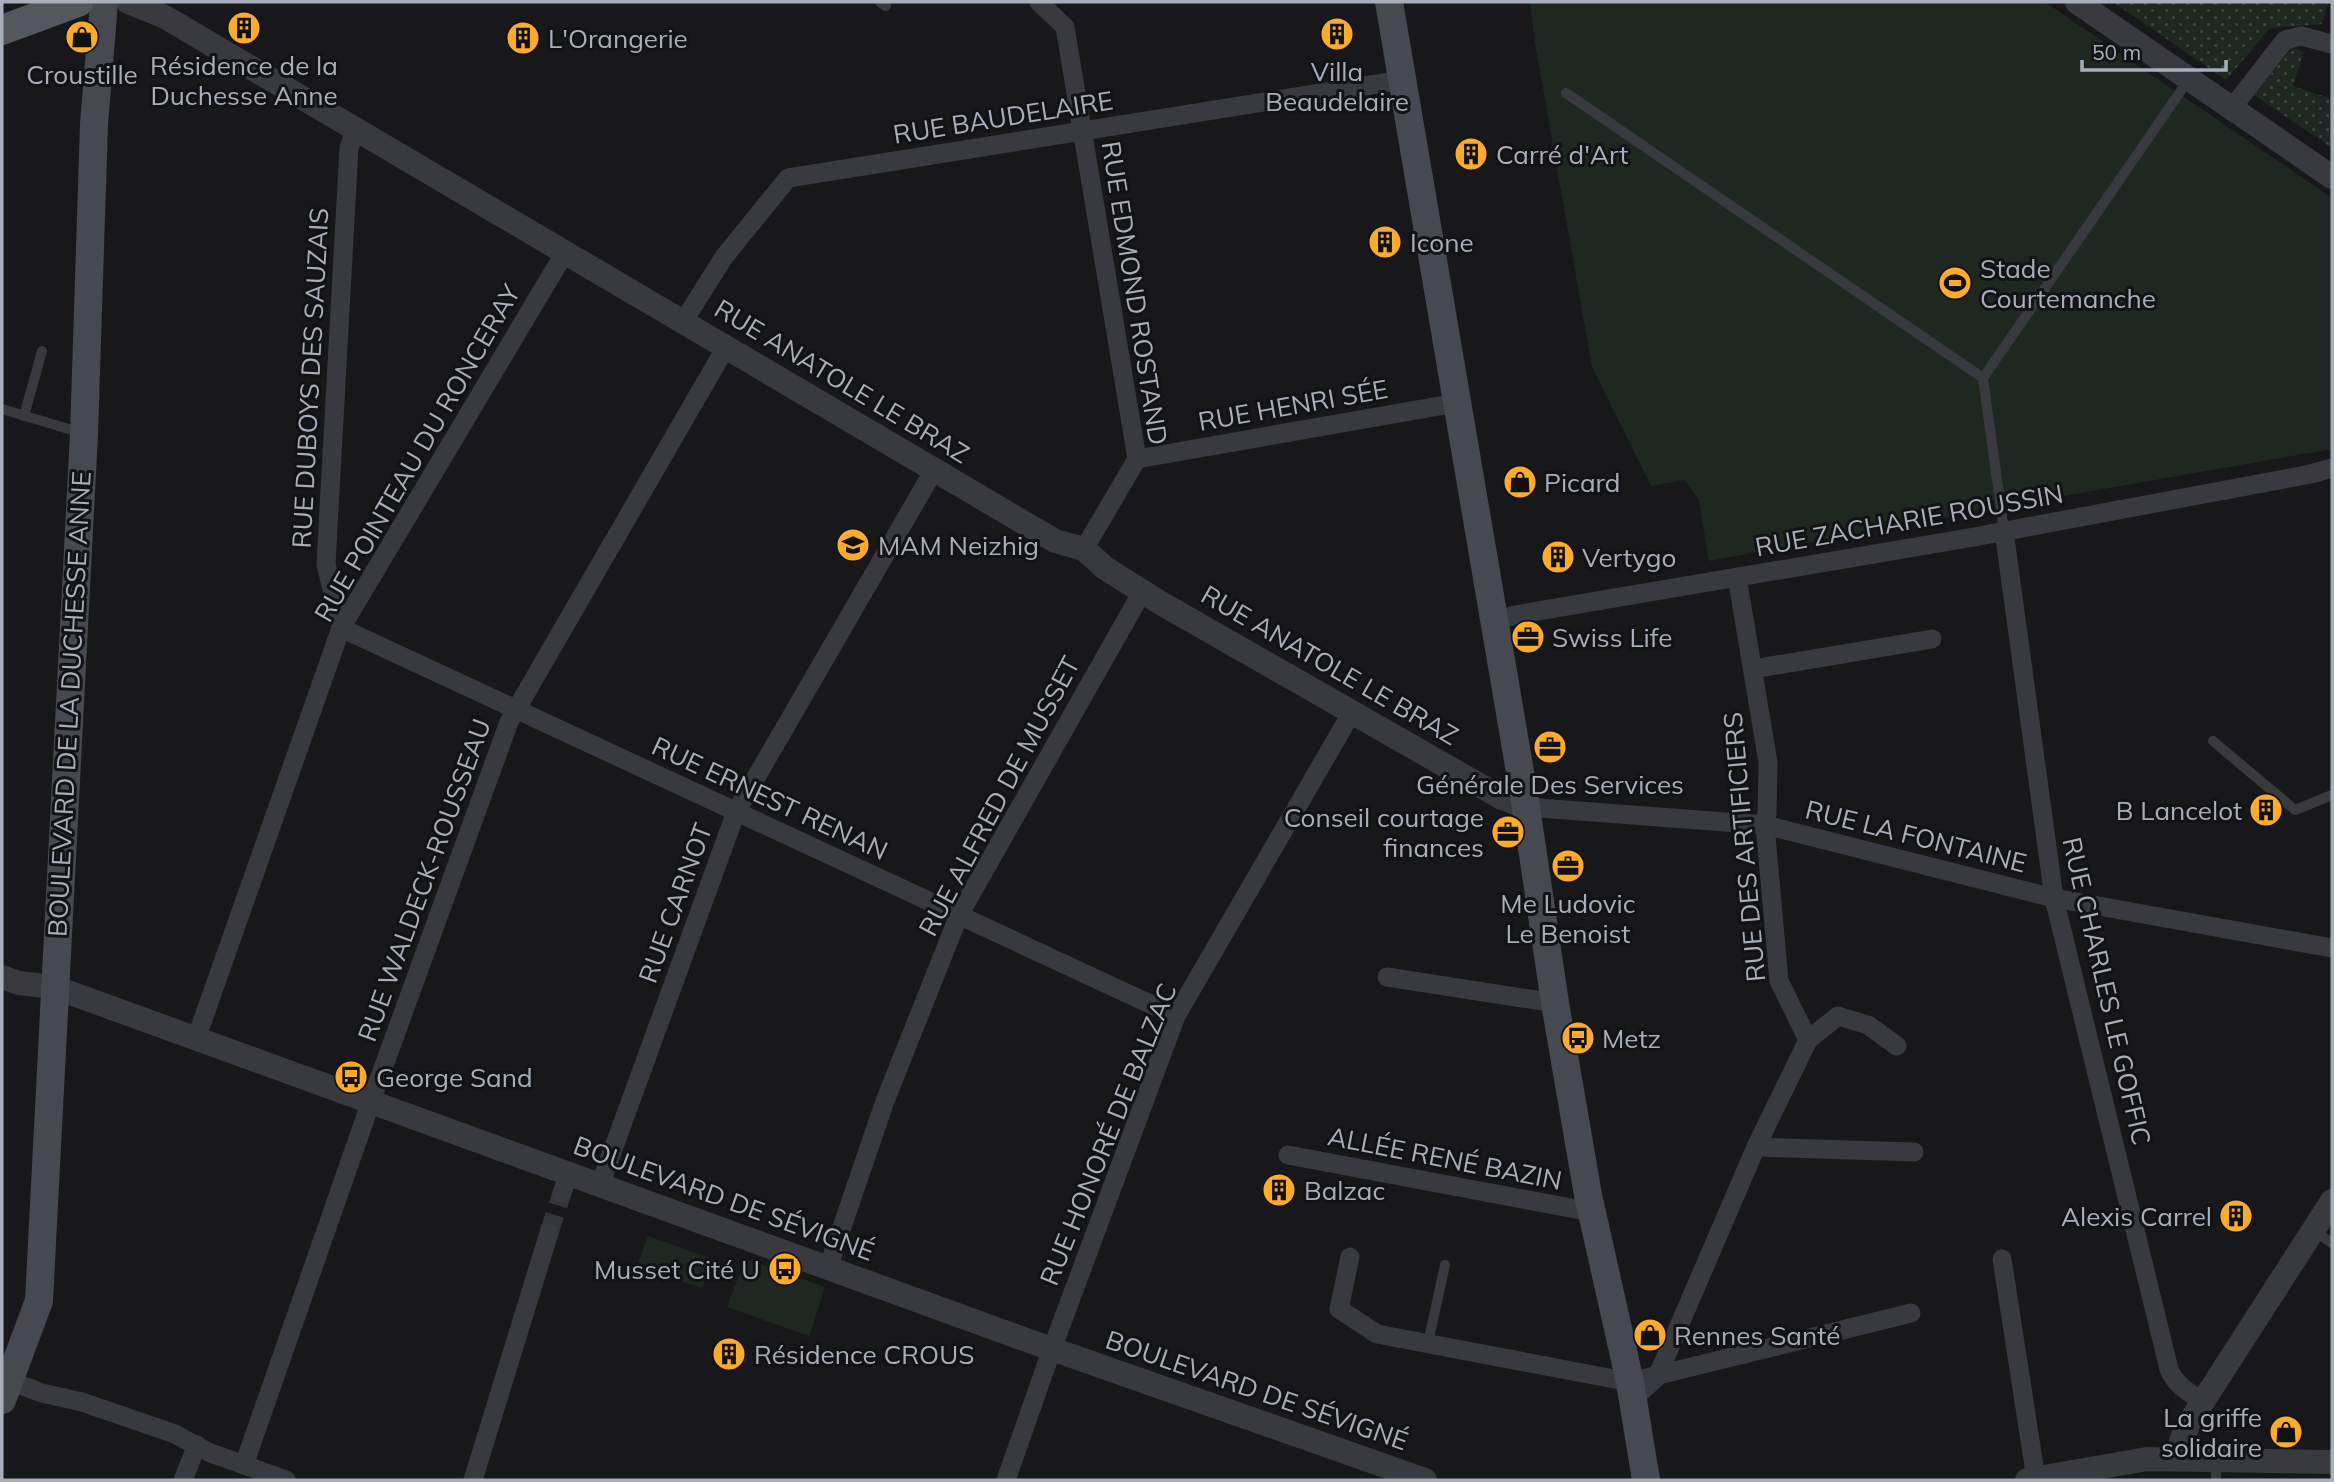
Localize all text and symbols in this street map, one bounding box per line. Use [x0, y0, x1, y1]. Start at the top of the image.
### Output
building icon: Résidence de la Duchesse Anne [225, 9, 263, 47]
building icon: Villa Beaudelaire [1318, 15, 1356, 53]
shop icon: Croustille [63, 18, 101, 56]
building icon: L'Orangerie [504, 19, 542, 57]
place label: L'Orangerie [548, 22, 688, 55]
scale bar [2082, 28, 2226, 72]
text: 50 m [2092, 39, 2141, 65]
place label: Résidence de la Duchesse Anne [150, 49, 338, 112]
place label: Villa Beaudelaire [1265, 55, 1409, 118]
place label: Croustille [26, 58, 138, 91]
street label: RUE BAUDELAIRE [891, 83, 1115, 151]
building icon: Carré d'Art [1452, 135, 1490, 173]
place label: Carré d'Art [1496, 138, 1628, 171]
street label: RUE EDMOND ROSTAND [1095, 139, 1175, 447]
street label: RUE DUBOYS DES SAUZAIS [285, 207, 335, 549]
building icon: Icone [1366, 223, 1404, 261]
place label: Icone [1410, 226, 1474, 259]
place label: Stade Courtemanche [1980, 252, 2156, 315]
sports icon: Stade Courtemanche [1936, 264, 1974, 302]
street label: RUE POINTEAU DU RONCERAY [307, 277, 528, 627]
street label: RUE ANATOLE LE BRAZ [709, 292, 975, 470]
street label: RUE HENRI SÉE [1196, 372, 1390, 438]
shop icon: Picard [1501, 463, 1539, 501]
place label: Picard [1544, 466, 1620, 499]
street label: BOULEVARD DE LA DUCHESSE ANNE [40, 470, 98, 938]
street label: RUE ZACHARIE ROUSSIN [1752, 477, 2066, 563]
school or university icon: MAM Neizhig [834, 526, 872, 564]
place label: MAM Neizhig [878, 529, 1039, 562]
building icon: Vertygo [1539, 538, 1577, 576]
place label: Vertygo [1582, 541, 1676, 574]
street label: RUE ANATOLE LE BRAZ [1196, 578, 1464, 752]
office icon: Swiss Life [1509, 618, 1547, 656]
place label: Swiss Life [1552, 621, 1672, 654]
street label: RUE ALFRED DE MUSSET [911, 650, 1087, 942]
street label: RUE DES ARTIFICIERS [1716, 711, 1772, 983]
street label: RUE WALDECK-ROUSSEAU [350, 714, 498, 1046]
office icon: Générale Des Services [1531, 728, 1569, 766]
street label: RUE ERNEST RENAN [647, 729, 893, 867]
place label: Générale Des Services [1416, 768, 1684, 801]
building icon: B Lancelot [2247, 791, 2285, 829]
street label: RUE LA FONTAINE [1802, 793, 2030, 879]
place label: B Lancelot [2116, 794, 2242, 827]
place label: Conseil courtage finances [1284, 801, 1484, 864]
office icon: Conseil courtage finances [1489, 813, 1527, 851]
street label: RUE CARNOT [631, 818, 719, 987]
street label: RUE CHARLES LE GOFFIC [2055, 834, 2159, 1148]
office icon: Me Ludovic Le Benoist [1549, 847, 1587, 885]
place label: Me Ludovic Le Benoist [1500, 887, 1636, 950]
street label: RUE HONORÉ DE BALZAC [1032, 978, 1184, 1290]
bus stop icon: Metz [1559, 1019, 1597, 1057]
place label: Metz [1602, 1022, 1661, 1055]
bus stop icon: George Sand [332, 1058, 370, 1096]
place label: George Sand [376, 1061, 533, 1094]
street label: ALLÉE RENÉ BAZIN [1325, 1119, 1565, 1197]
street label: BOULEVARD DE SÉVIGNÉ [569, 1128, 879, 1268]
building icon: Balzac [1260, 1171, 1298, 1209]
place label: Balzac [1304, 1174, 1385, 1207]
building icon: Alexis Carrel [2217, 1197, 2255, 1235]
place label: Alexis Carrel [2061, 1200, 2212, 1233]
bus stop icon: Musset Cité U [766, 1250, 804, 1288]
place label: Musset Cité U [594, 1253, 760, 1286]
shop icon: Rennes Santé [1631, 1316, 1669, 1354]
place label: Rennes Santé [1674, 1319, 1840, 1352]
street label: BOULEVARD DE SÉVIGNÉ [1102, 1323, 1412, 1457]
building icon: Résidence CROUS [710, 1335, 748, 1373]
place label: Résidence CROUS [754, 1338, 974, 1371]
place label: La griffe solidaire [2161, 1401, 2262, 1464]
shop icon: La griffe solidaire [2267, 1413, 2305, 1451]

